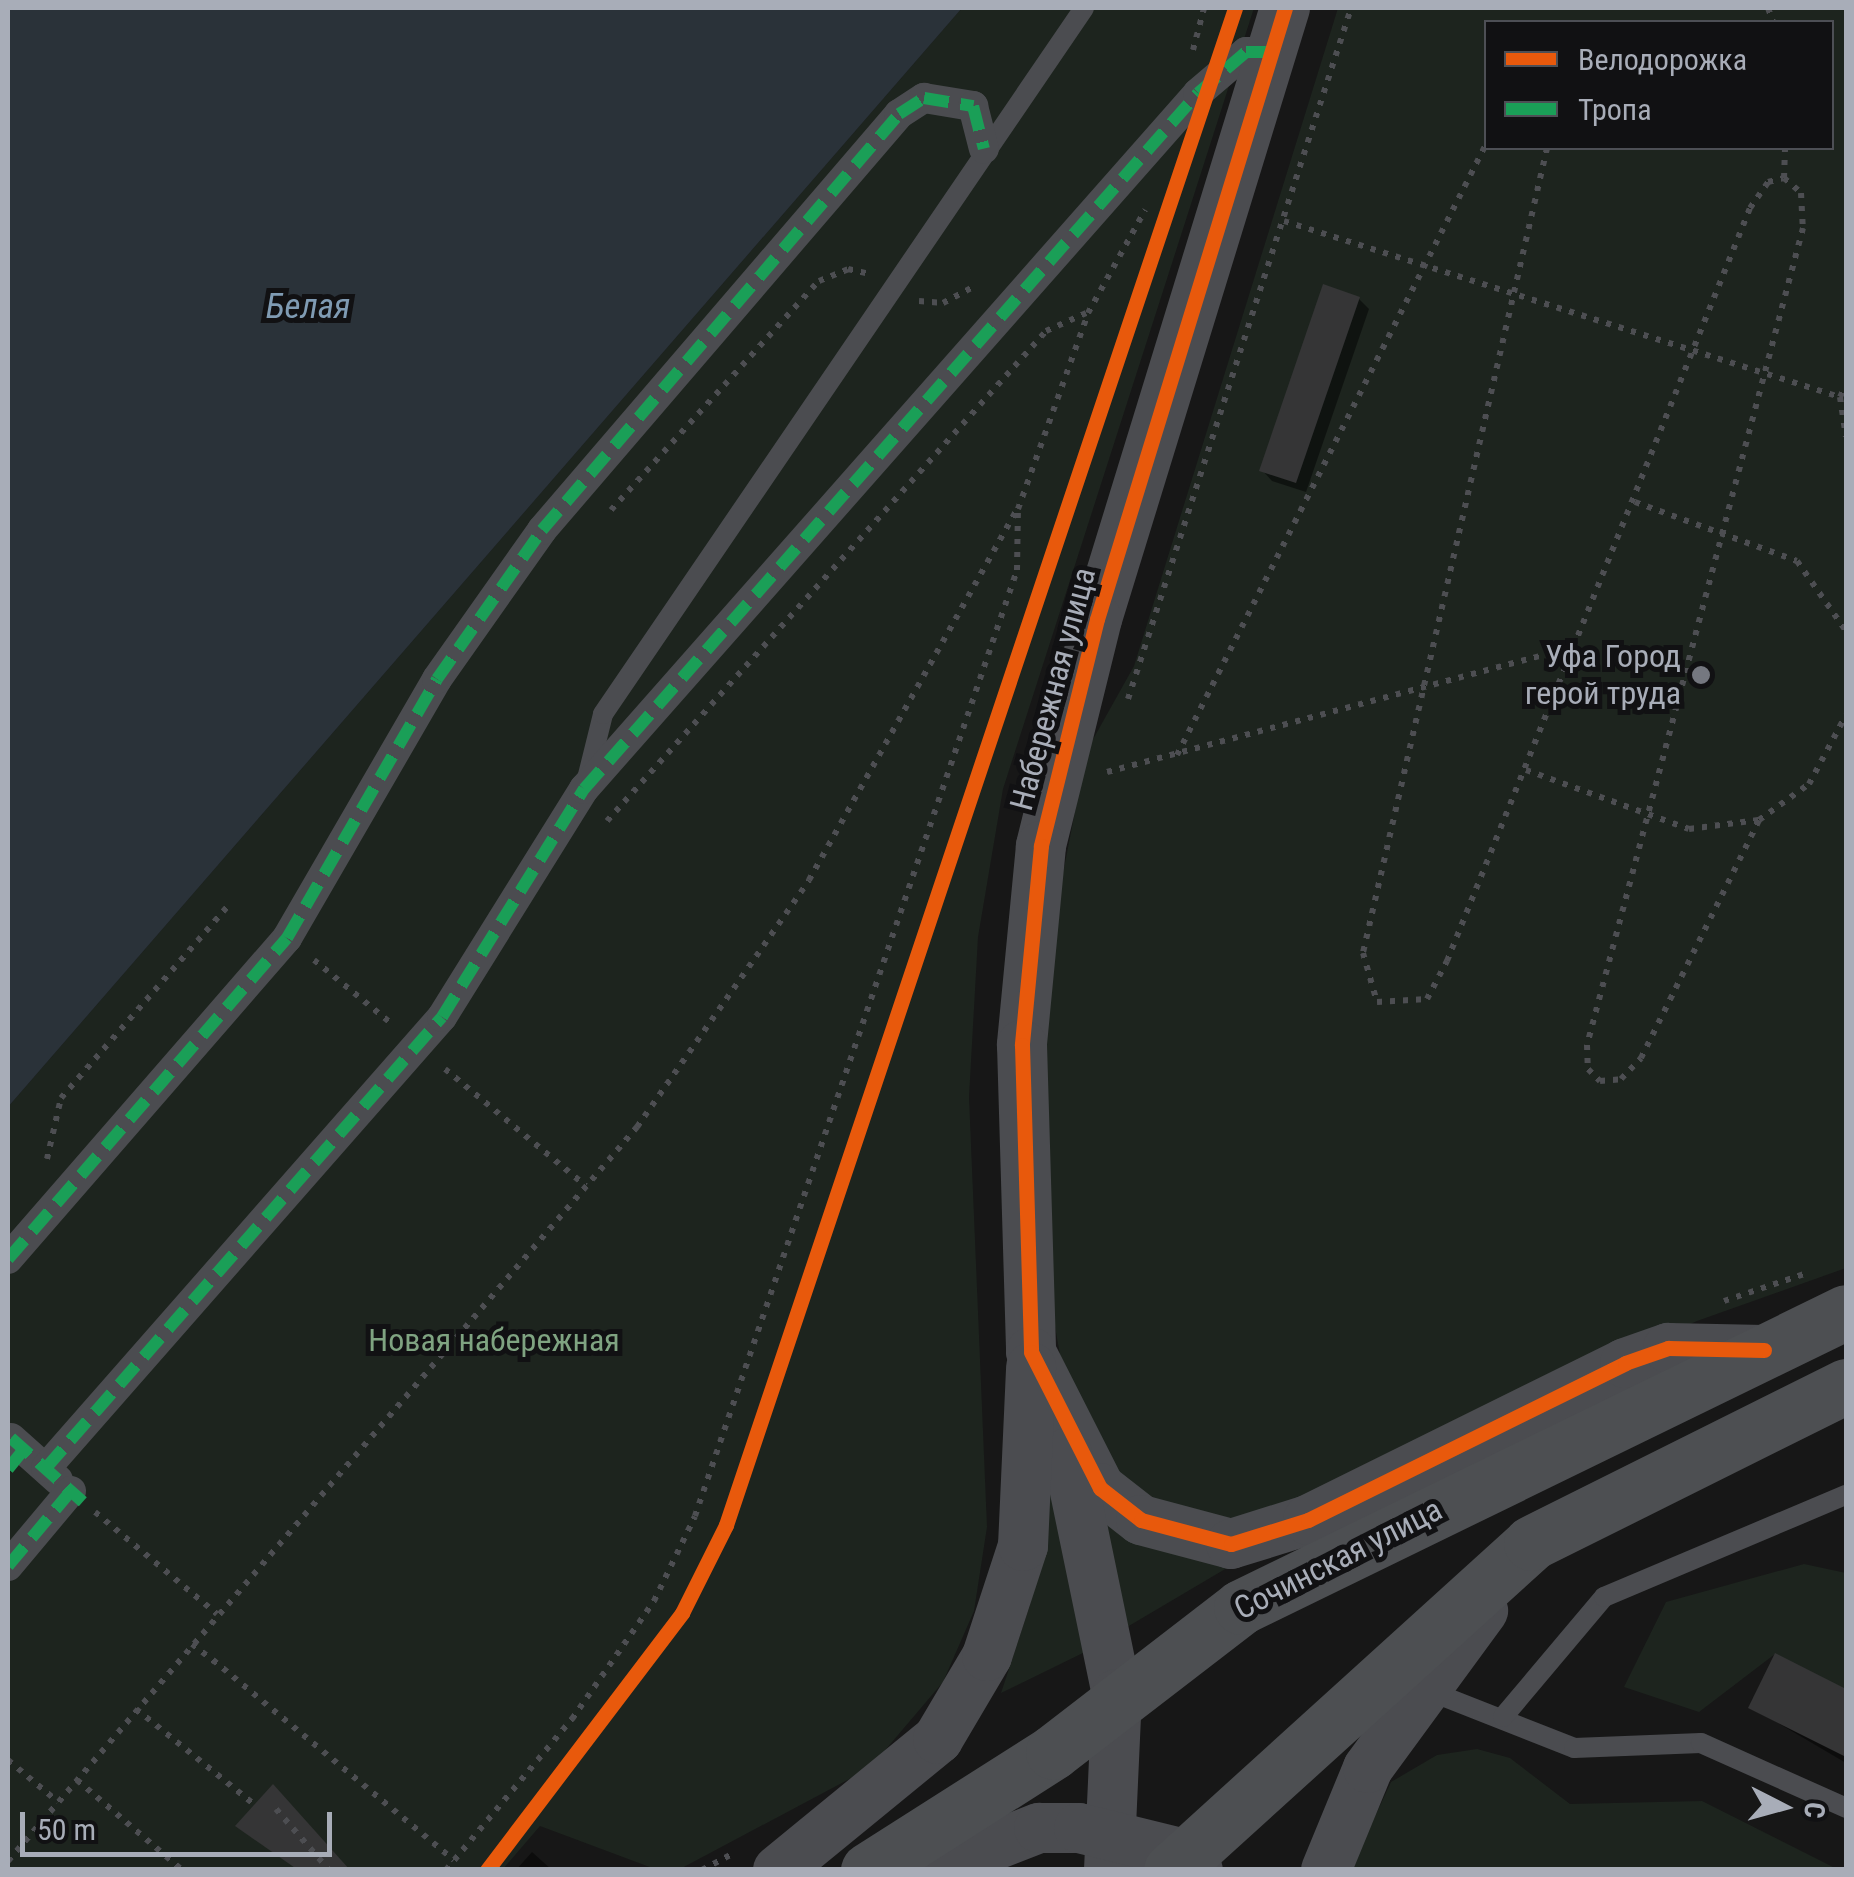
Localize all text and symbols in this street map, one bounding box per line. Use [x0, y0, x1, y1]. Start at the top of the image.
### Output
legend [1484, 20, 1834, 150]
text: Велодорожка [1578, 42, 1747, 77]
text: Тропа [1578, 92, 1652, 127]
water label: Белая [266, 286, 350, 328]
street label: Набережная улица [1002, 564, 1104, 814]
place label: Уфа Город герой труда [1525, 638, 1681, 713]
marker: Уфа Город герой труда [1690, 664, 1712, 686]
park label: Новая набережная [368, 1321, 620, 1359]
street label: Сочинская улица [1228, 1490, 1448, 1628]
north arrow [1734, 1757, 1834, 1857]
scale bar [25, 1792, 338, 1854]
text: С [1797, 1801, 1832, 1820]
text: 50 m [37, 1812, 96, 1847]

